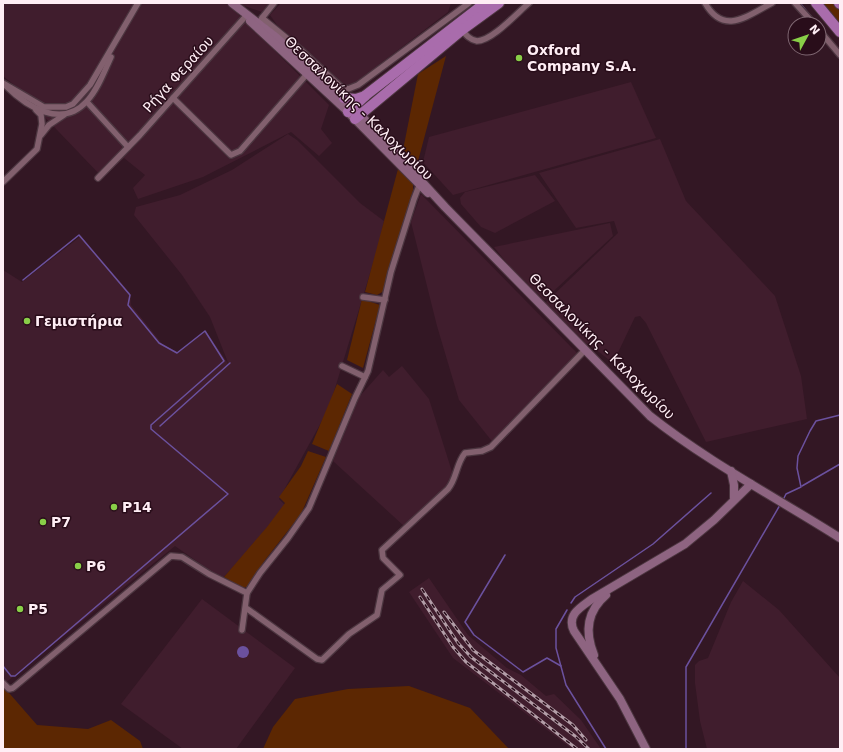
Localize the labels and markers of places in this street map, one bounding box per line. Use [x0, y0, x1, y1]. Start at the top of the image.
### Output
place label: Oxford Company S.A. [527, 42, 637, 74]
marker: Oxford Company S.A. [514, 53, 524, 63]
place label: Γεμιστήρια [35, 313, 123, 329]
marker: Γεμιστήρια [22, 316, 32, 326]
place label: P14 [122, 499, 152, 515]
marker: P14 [109, 502, 119, 512]
place label: P7 [51, 514, 71, 530]
marker: P7 [38, 517, 48, 527]
place label: P6 [86, 558, 106, 574]
marker: P6 [73, 561, 83, 571]
place label: P5 [28, 601, 48, 617]
marker: P5 [15, 604, 25, 614]

